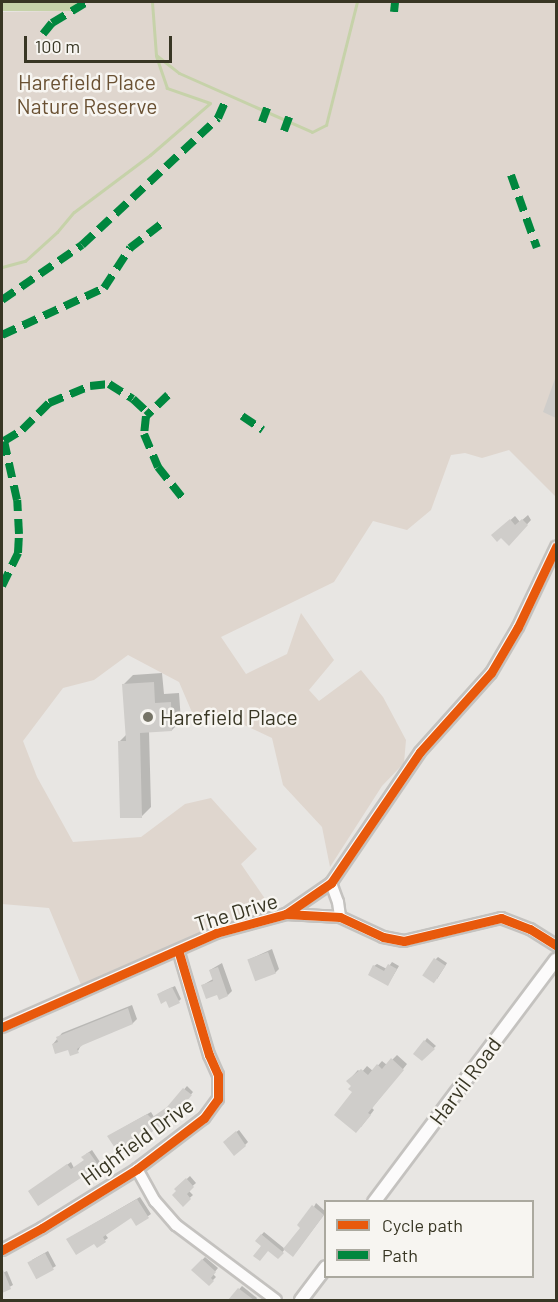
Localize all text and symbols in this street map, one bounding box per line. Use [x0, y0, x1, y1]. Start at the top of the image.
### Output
scale bar [27, 24, 176, 62]
text: 100 m [35, 35, 80, 57]
park label: Harefield Place Nature Reserve [17, 69, 157, 119]
place label: Harefield Place [160, 704, 298, 730]
marker: Harefield Place [141, 710, 155, 724]
street label: The Drive [192, 887, 280, 937]
street label: Harvil Road [424, 1032, 506, 1130]
street label: Highfield Drive [76, 1092, 198, 1190]
legend [324, 1200, 534, 1278]
text: Cycle path [382, 1214, 463, 1236]
text: Path [382, 1244, 418, 1266]

